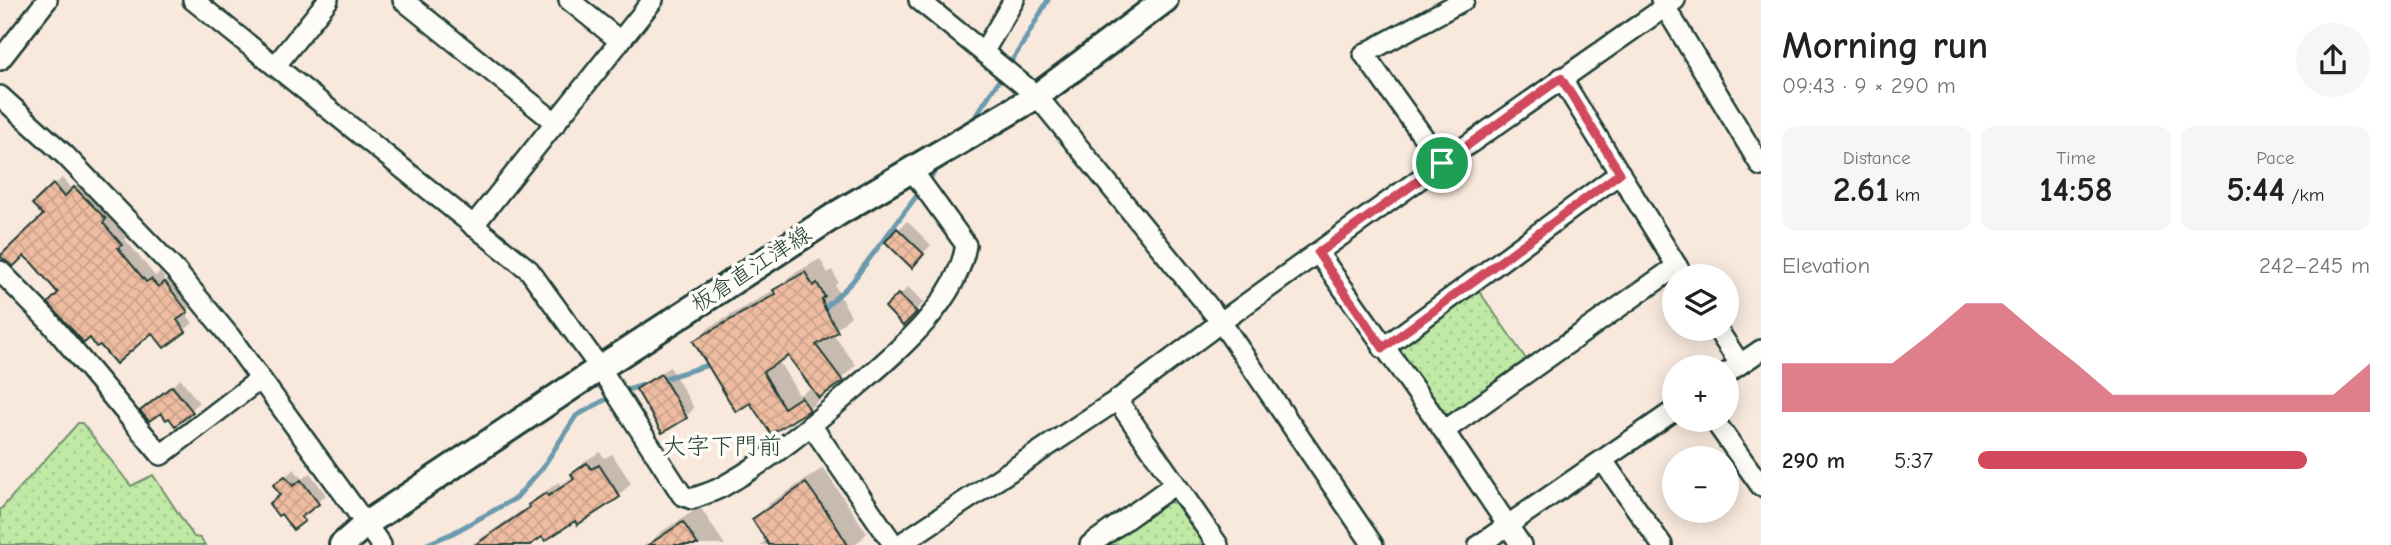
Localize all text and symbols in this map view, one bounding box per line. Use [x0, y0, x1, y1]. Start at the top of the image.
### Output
button: share [2296, 23, 2370, 97]
text: Morning run [1782, 24, 1988, 68]
text: 09:43 · 9 × 290 m [1782, 72, 1956, 99]
pin [1412, 133, 1472, 193]
icon: arrive [1423, 144, 1461, 182]
text: Distance [1843, 147, 1911, 169]
text: Time [2056, 147, 2096, 169]
text: Pace [2256, 147, 2294, 169]
text: 2.61 [1833, 169, 1889, 210]
text: 14:58 [2039, 169, 2113, 210]
text: 5:44 [2226, 169, 2285, 210]
text: km [1889, 184, 1920, 206]
text: /km [2285, 184, 2324, 206]
street label: 板倉直江津線 [686, 220, 816, 318]
text: Elevation [1782, 252, 1870, 279]
text: 242–245 m [2259, 252, 2370, 279]
map controls [1662, 264, 1739, 523]
button: layers [1662, 264, 1739, 341]
button: + [1662, 355, 1739, 432]
district label: 大字下門前 [662, 432, 782, 460]
button: − [1662, 446, 1739, 523]
text: 290 m [1782, 447, 1845, 474]
text: 5:37 [1894, 447, 1933, 474]

